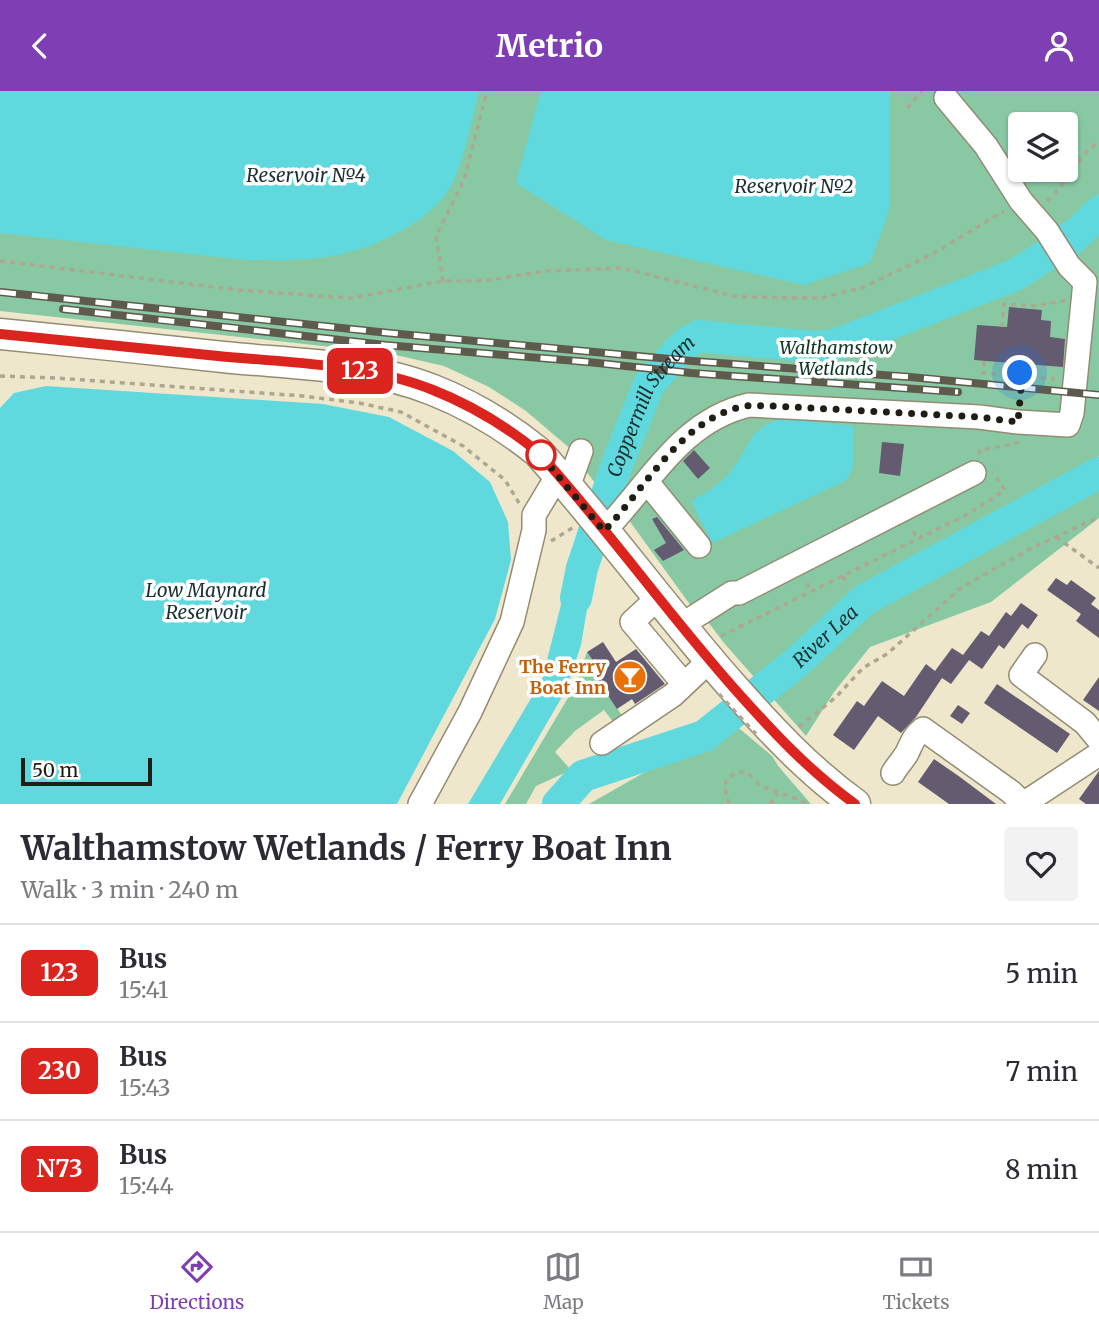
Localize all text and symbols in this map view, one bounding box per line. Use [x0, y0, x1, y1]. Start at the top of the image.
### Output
text: Metrio [496, 26, 603, 66]
icon: back [21, 27, 59, 65]
icon: person [1040, 27, 1078, 65]
map controls [1008, 112, 1078, 182]
button: layers [1008, 112, 1078, 182]
water label: Reservoir №4 [246, 163, 366, 187]
water label: Reservoir №2 [735, 174, 853, 198]
water label: Coppermill Stream [602, 330, 700, 480]
park label: Walthamstow Wetlands [779, 336, 893, 380]
line badge: 123 [320, 348, 400, 394]
text: 123 [341, 355, 379, 386]
your location [1002, 355, 1037, 390]
unlabelled marker [526, 440, 556, 470]
water label: Low Maynard Reservoir [146, 578, 266, 624]
water label: River Lea [787, 600, 863, 672]
place label: The Ferry Boat Inn [519, 655, 606, 699]
bar icon: The Ferry Boat Inn [611, 658, 649, 696]
scale bar [21, 755, 152, 787]
text: 50 m [32, 758, 78, 782]
button: heart [1004, 827, 1078, 901]
text: Walthamstow Wetlands / Ferry Boat Inn [21, 828, 672, 869]
text: Walk · 3 min · 240 m [21, 875, 238, 904]
text: Bus [119, 942, 167, 975]
text: 123 [40, 957, 79, 988]
text: 5 min [1005, 957, 1078, 990]
text: 15:41 [119, 975, 168, 1004]
text: Bus [119, 1040, 167, 1073]
text: 230 [38, 1055, 81, 1086]
text: 7 min [1006, 1055, 1078, 1088]
text: 15:43 [119, 1073, 171, 1102]
text: Bus [119, 1138, 167, 1171]
text: N73 [36, 1153, 83, 1184]
text: 8 min [1005, 1153, 1078, 1186]
text: 15:44 [119, 1171, 174, 1200]
tab: Directions [149, 1248, 244, 1314]
tab: Map [543, 1248, 584, 1314]
tab: Tickets [883, 1248, 950, 1314]

